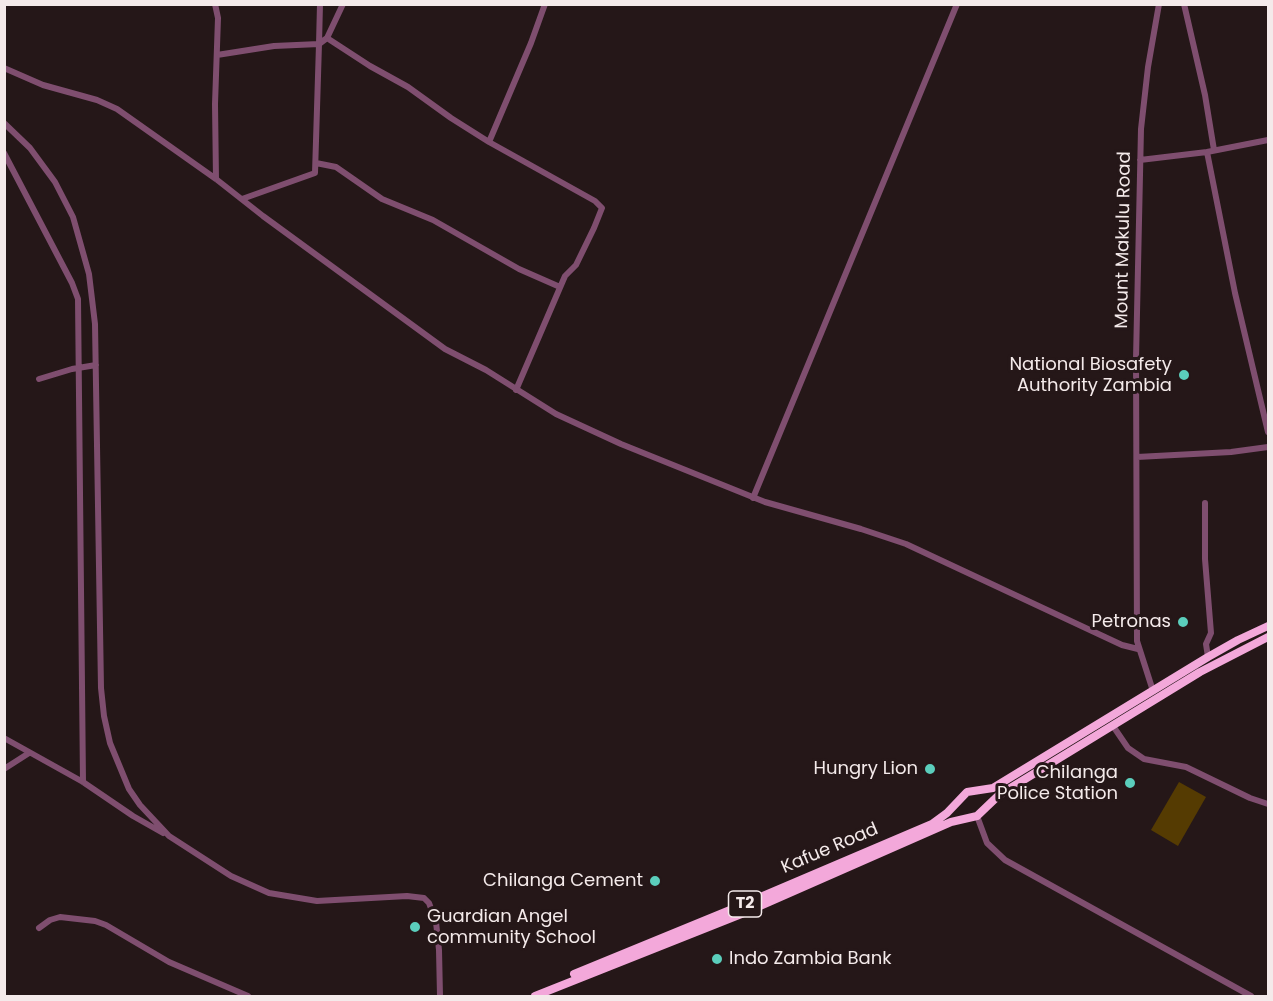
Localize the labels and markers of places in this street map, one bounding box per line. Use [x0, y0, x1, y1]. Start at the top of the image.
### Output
place label: National Biosafety Authority Zambia [1009, 354, 1172, 397]
marker: National Biosafety Authority Zambia [1177, 368, 1191, 382]
place label: Petronas [1092, 611, 1171, 633]
marker: Petronas [1176, 615, 1190, 629]
place label: Hungry Lion [813, 758, 918, 780]
marker: Hungry Lion [923, 762, 937, 776]
place label: Chilanga Police Station [997, 762, 1118, 804]
marker: Chilanga Police Station [1123, 776, 1137, 790]
place label: Chilanga Cement [483, 870, 643, 892]
marker: Chilanga Cement [648, 874, 662, 888]
place label: Guardian Angel community School [427, 906, 596, 948]
marker: Guardian Angel community School [408, 920, 422, 934]
place label: Indo Zambia Bank [729, 948, 891, 970]
marker: Indo Zambia Bank [710, 952, 724, 966]

